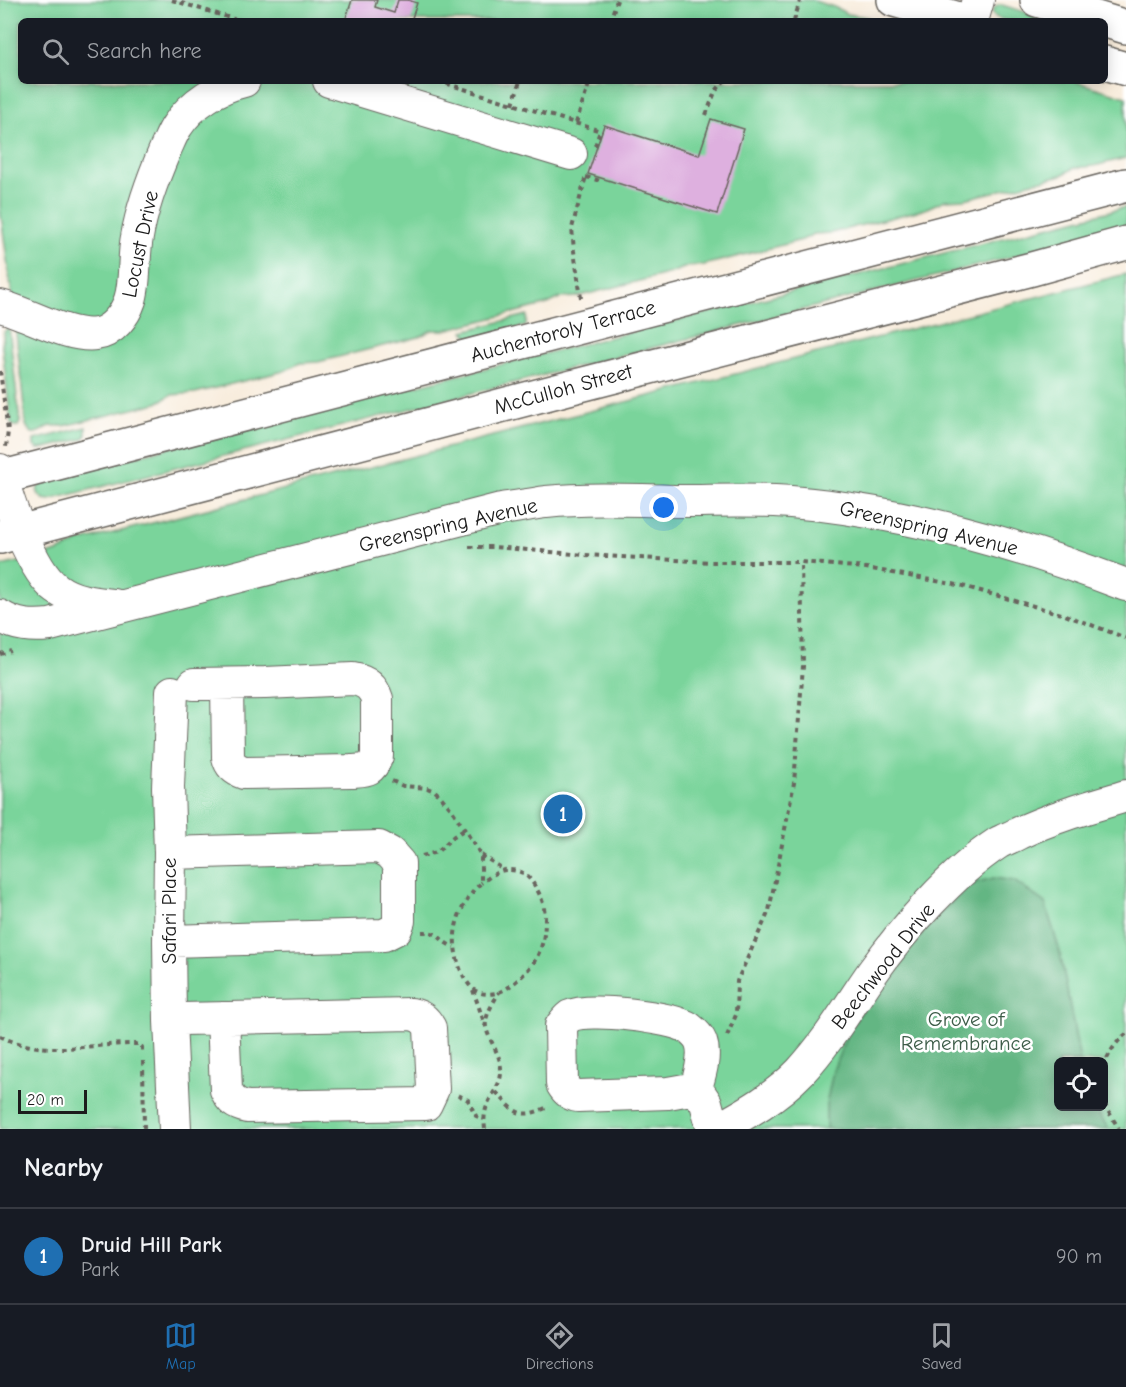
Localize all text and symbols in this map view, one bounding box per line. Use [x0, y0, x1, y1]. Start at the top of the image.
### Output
search box [18, 18, 1108, 84]
icon: search [39, 35, 72, 68]
text: Search here [87, 38, 202, 64]
street label: Locust Drive [117, 188, 163, 300]
street label: Auchentoroly Terrace [468, 295, 658, 367]
street label: McCulloh Street [491, 359, 636, 419]
street label: Greenspring Avenue [356, 493, 540, 557]
your location [649, 493, 678, 522]
street label: Greenspring Avenue [837, 496, 1021, 560]
pin: 1 [544, 792, 582, 836]
street label: Safari Place [157, 858, 181, 964]
street label: Beechwood Drive [826, 898, 940, 1034]
park label: Grove of Remembrance [901, 1007, 1031, 1055]
map controls [1054, 1057, 1108, 1111]
button: locate [1054, 1057, 1108, 1111]
scale bar [18, 1087, 87, 1114]
text: 20 m [27, 1091, 64, 1109]
text: Nearby [24, 1153, 103, 1183]
text: Druid Hill Park [81, 1232, 222, 1258]
text: 1 [40, 1245, 47, 1268]
text: 90 m [1056, 1245, 1102, 1268]
text: Park [81, 1258, 119, 1281]
tab: Map [164, 1319, 197, 1373]
tab: Directions [526, 1319, 593, 1373]
tab: Saved [922, 1319, 962, 1373]

